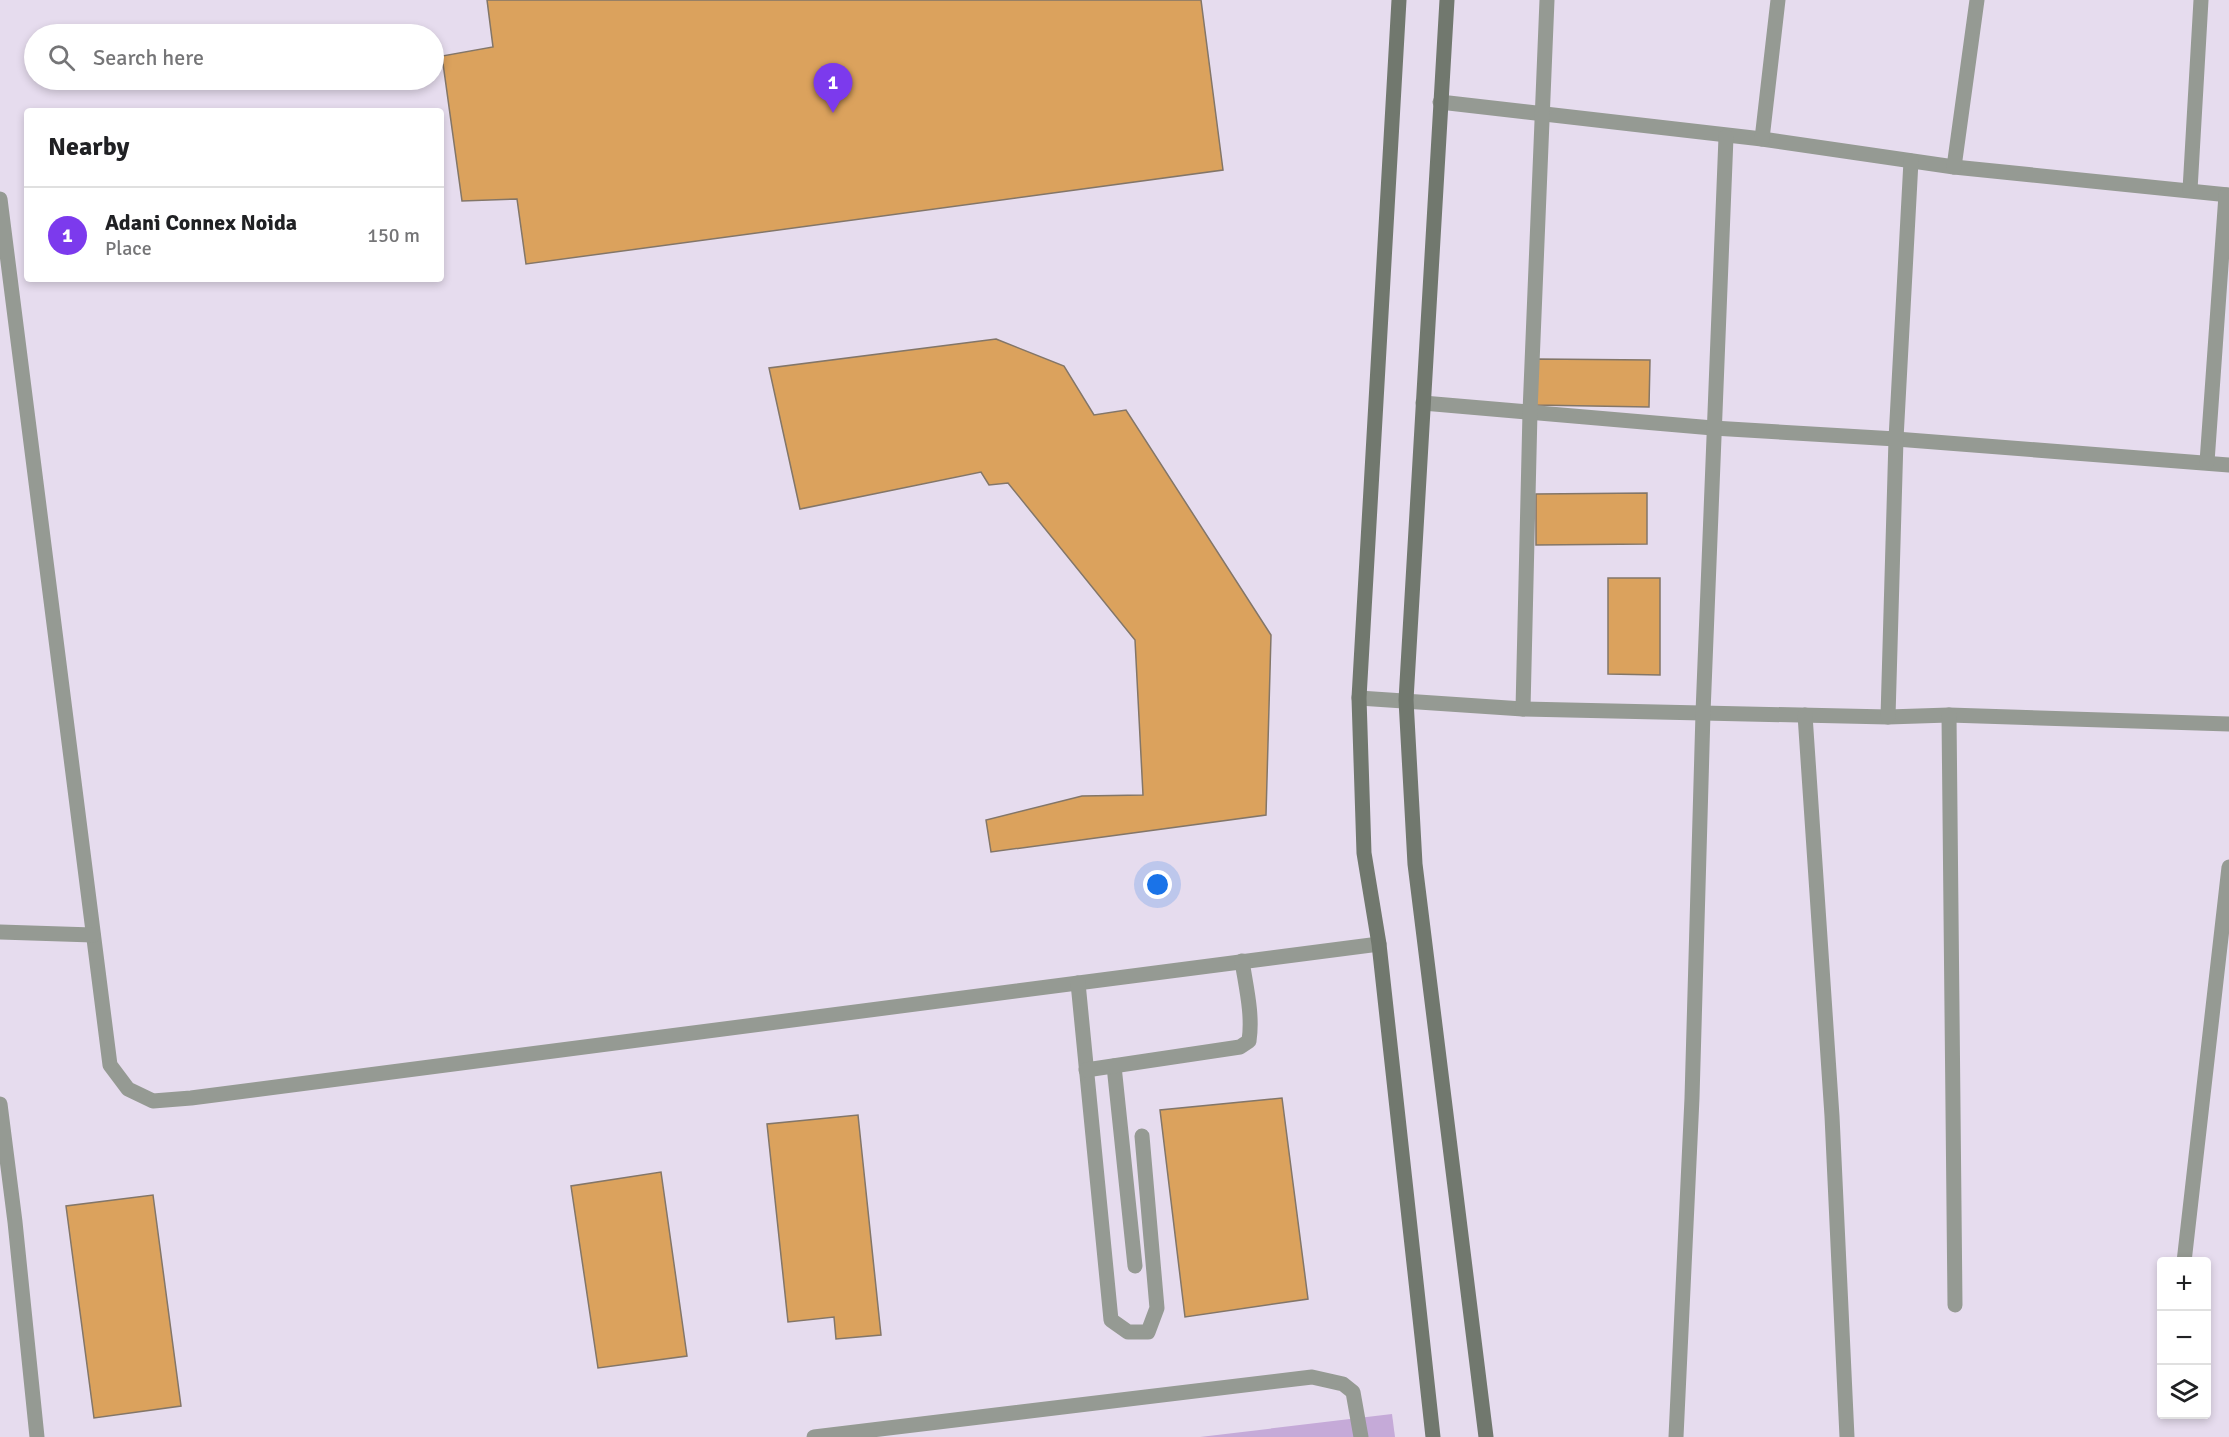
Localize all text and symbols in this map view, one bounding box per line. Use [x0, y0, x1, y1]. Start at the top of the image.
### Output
search box [24, 24, 444, 90]
icon: search [45, 41, 78, 74]
text: Search here [93, 44, 204, 71]
pin: 1 [814, 63, 852, 113]
text: Nearby [48, 131, 129, 163]
text: Adani Connex Noida [105, 209, 297, 236]
text: 1 [62, 223, 73, 248]
text: 150 m [367, 223, 420, 248]
text: Place [105, 236, 152, 261]
your location [1143, 870, 1172, 899]
map controls [2157, 1257, 2211, 1419]
button: + [2157, 1257, 2211, 1311]
button: − [2157, 1311, 2211, 1365]
button: layers [2157, 1365, 2211, 1419]

